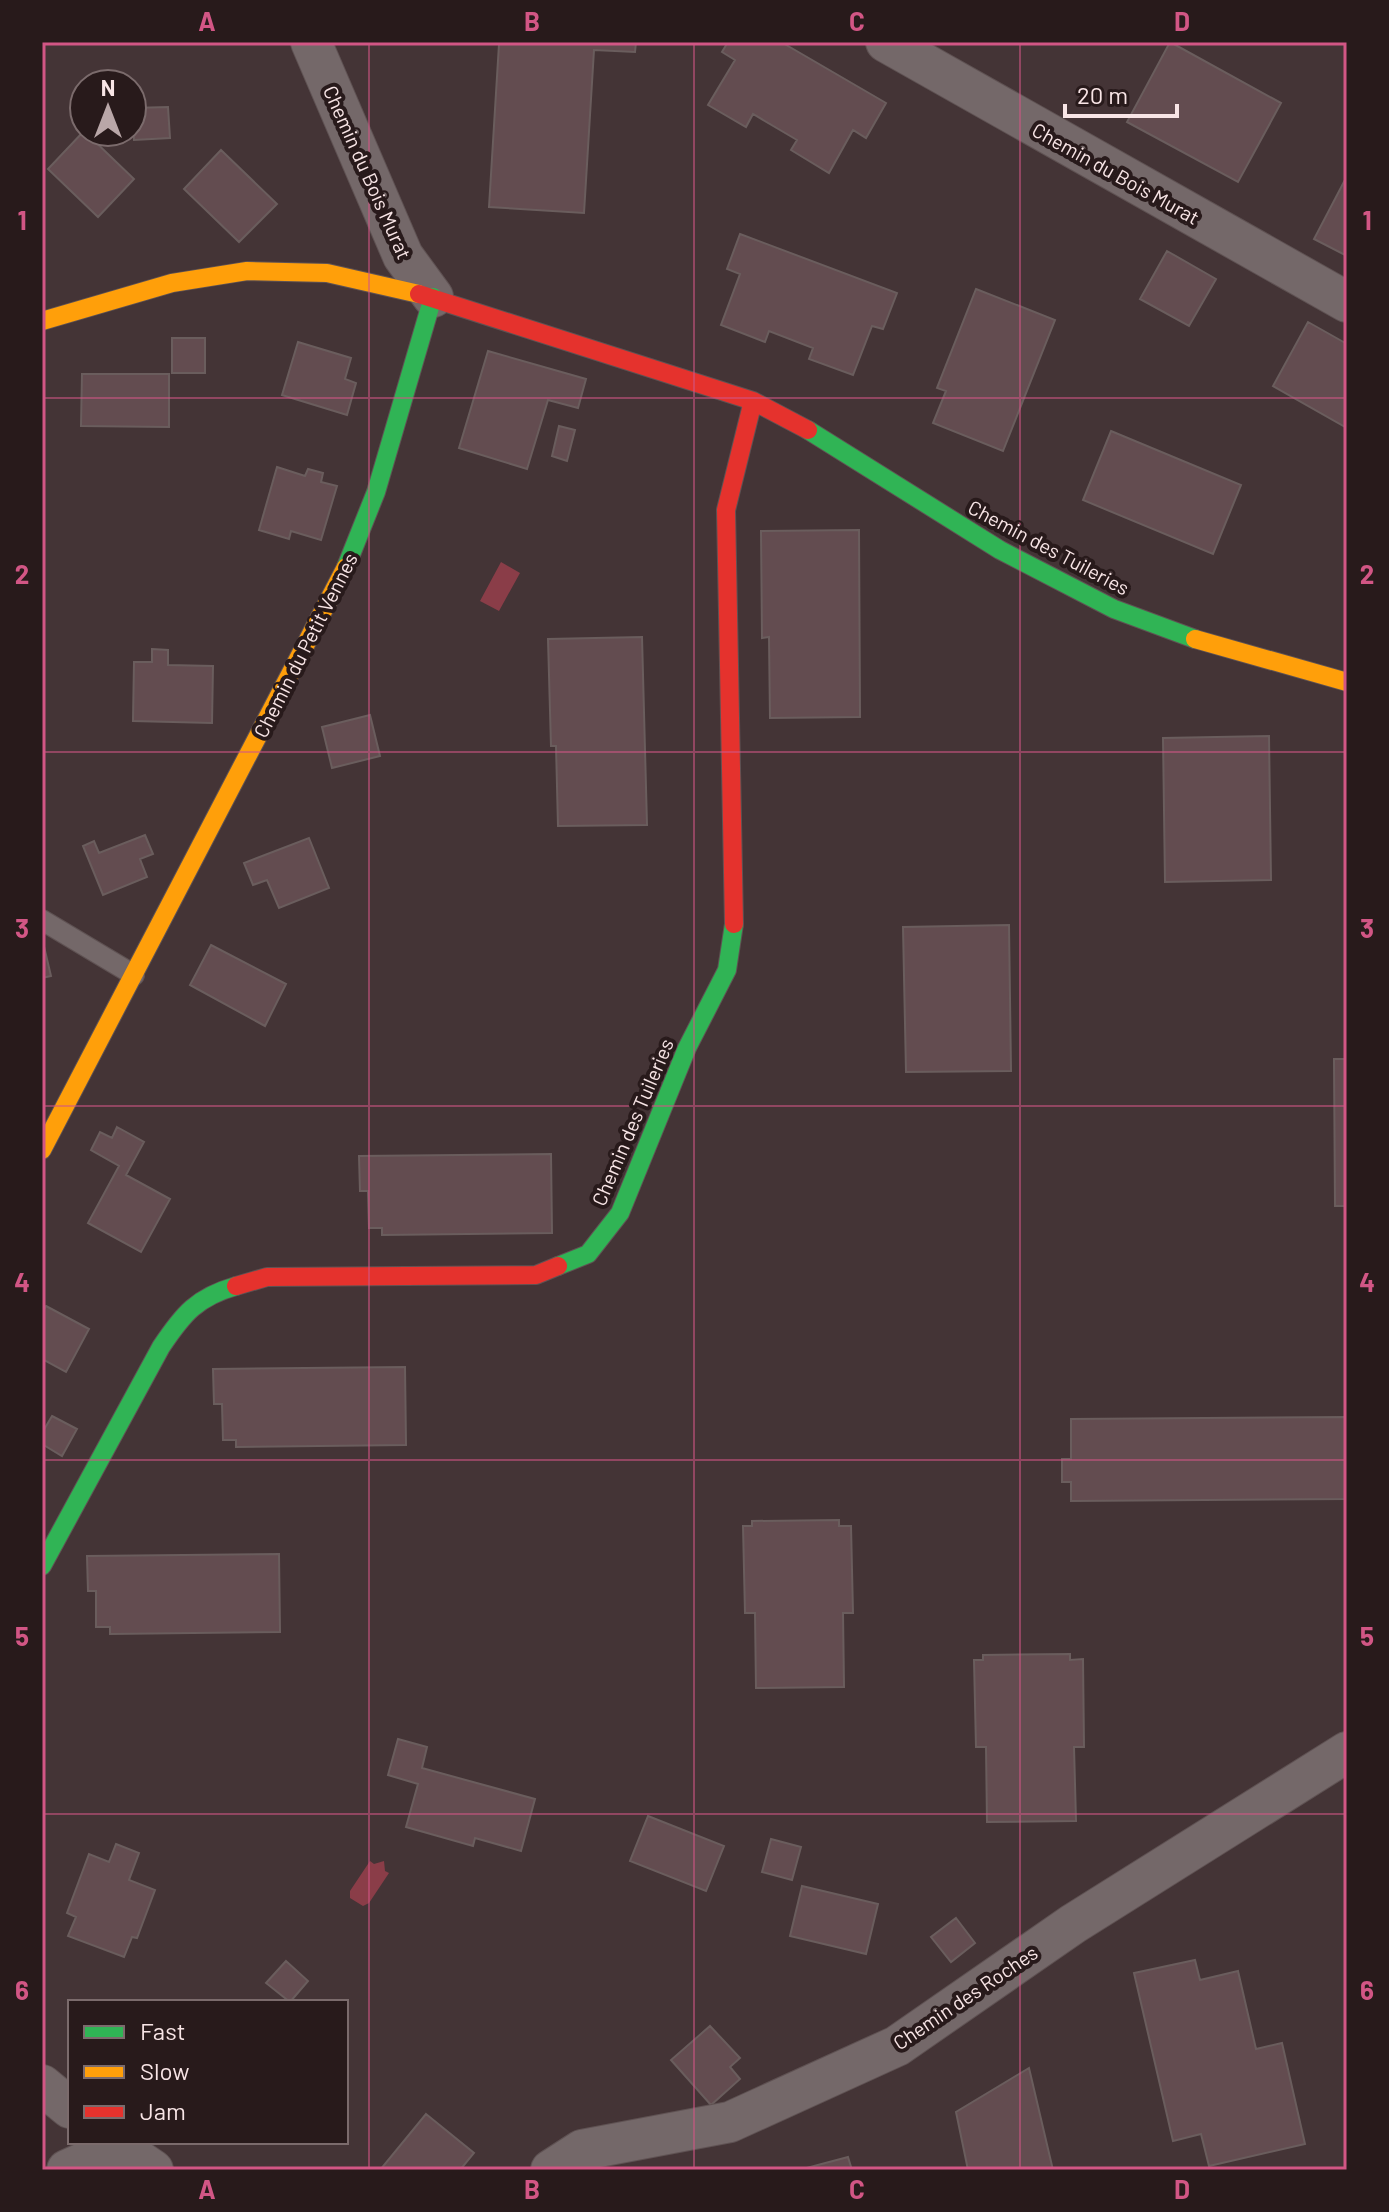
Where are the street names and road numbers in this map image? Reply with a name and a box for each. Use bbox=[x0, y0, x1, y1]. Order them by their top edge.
street label: Chemin du Bois Murat bbox=[319, 82, 417, 262]
street label: Chemin du Bois Murat bbox=[1028, 117, 1204, 229]
street label: Chemin des Tuileries bbox=[964, 494, 1134, 600]
street label: Chemin du Petit Vennes bbox=[248, 549, 362, 741]
street label: Chemin des Tuileries bbox=[586, 1035, 678, 1209]
street label: Chemin des Roches bbox=[888, 1940, 1042, 2054]

